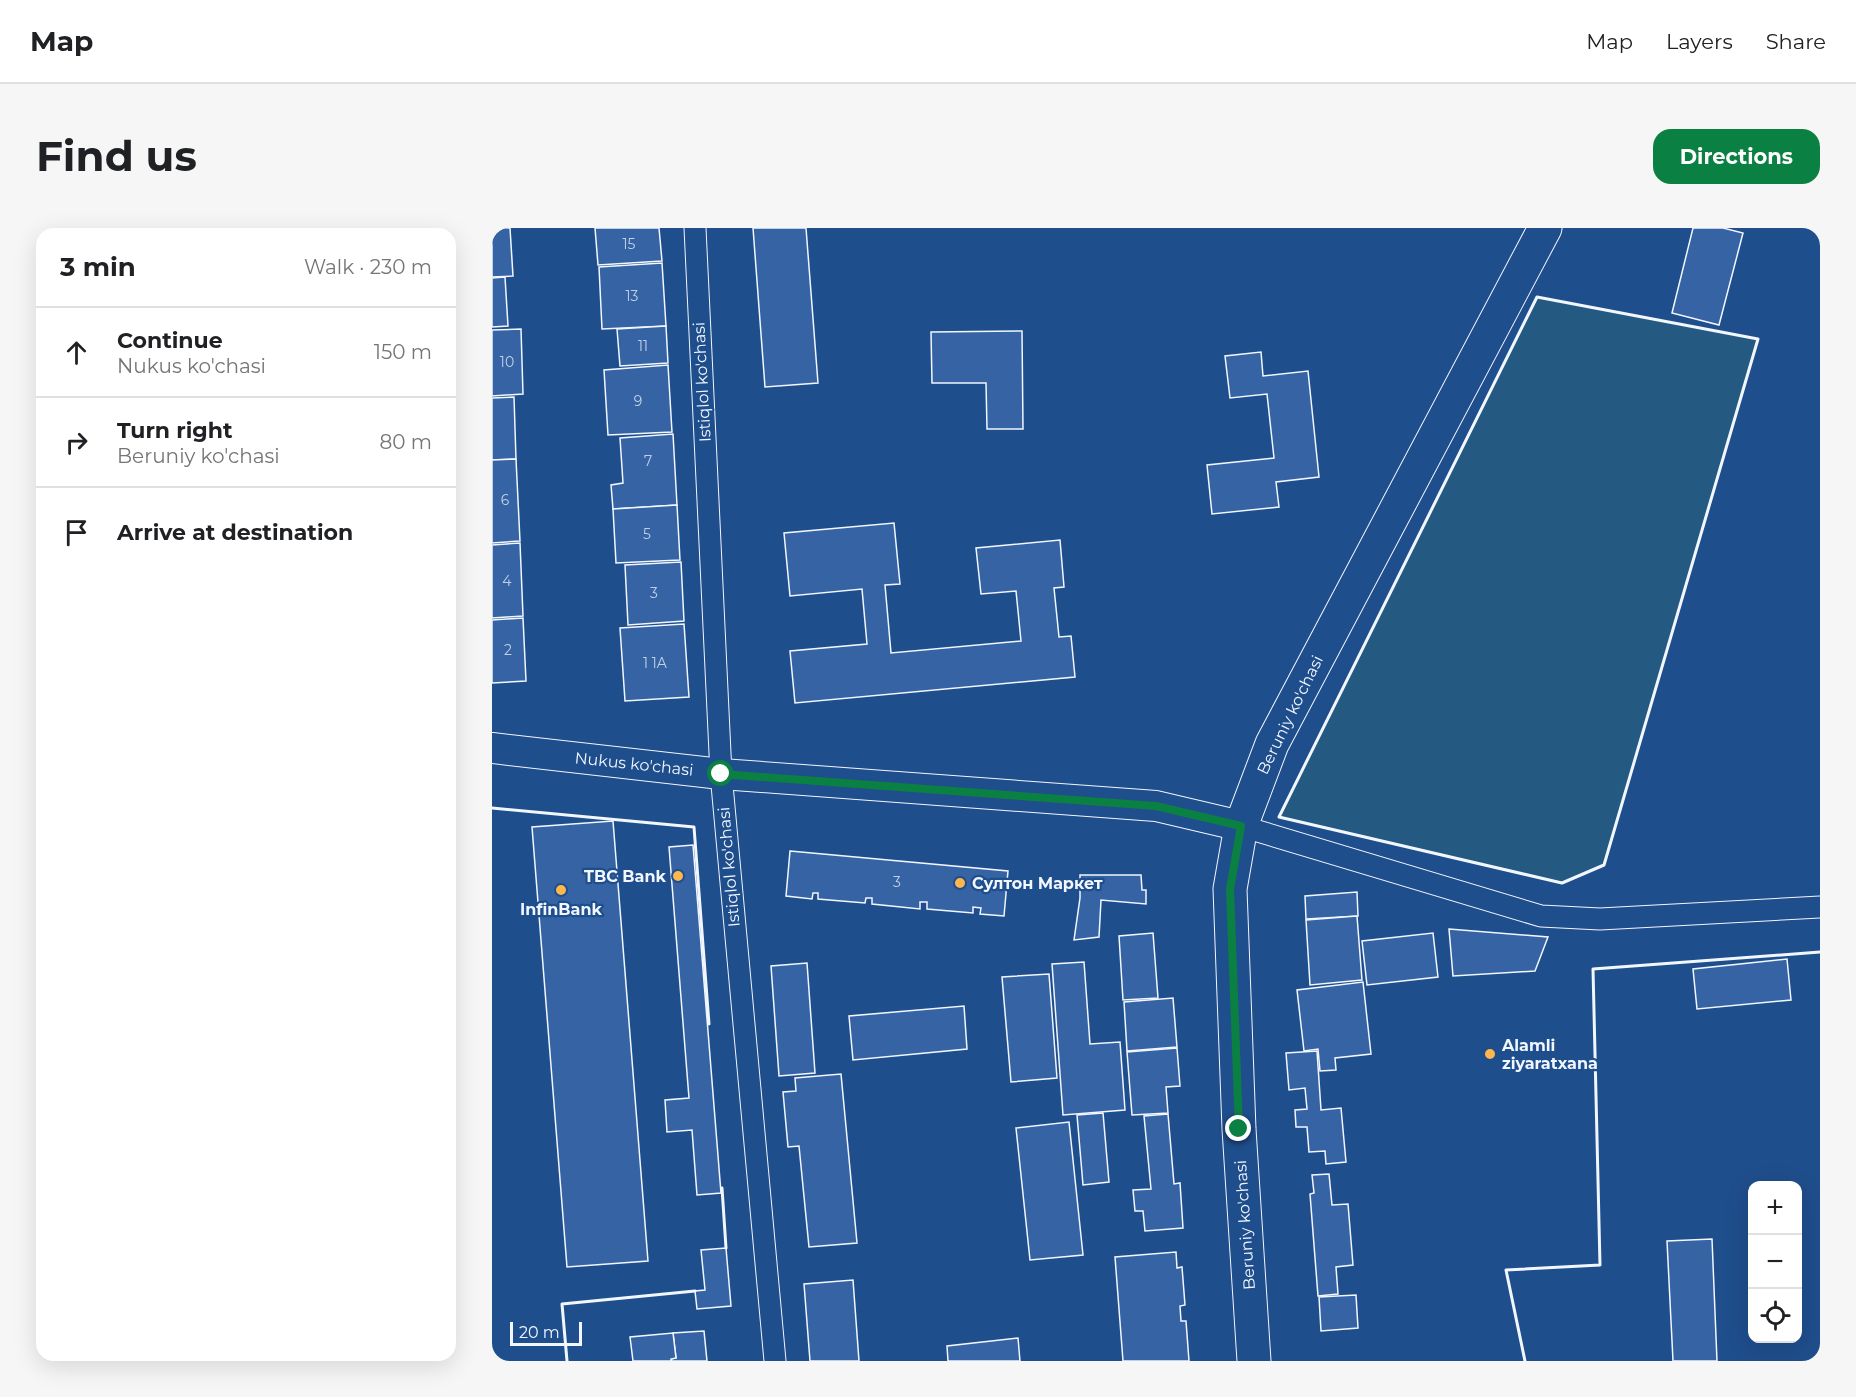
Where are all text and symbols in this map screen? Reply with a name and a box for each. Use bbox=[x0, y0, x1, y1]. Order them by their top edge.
text: Map bbox=[30, 24, 93, 58]
text: Map bbox=[1586, 29, 1633, 54]
text: Layers bbox=[1666, 29, 1733, 54]
text: Share bbox=[1766, 29, 1826, 54]
button: Directions bbox=[1653, 129, 1820, 184]
text: Find us bbox=[36, 130, 197, 182]
house number: 15 bbox=[623, 235, 636, 253]
text: 3 min bbox=[60, 251, 136, 283]
text: Walk · 230 m bbox=[304, 255, 432, 279]
house number: 13 bbox=[626, 287, 639, 305]
street label: Istiqlol ko'chasi bbox=[689, 321, 715, 443]
text: Continue bbox=[117, 327, 223, 354]
icon: ahead bbox=[60, 336, 93, 369]
house number: 11 bbox=[638, 337, 648, 355]
text: 150 m bbox=[374, 340, 432, 364]
house number: 10 bbox=[500, 353, 514, 371]
text: Nukus ko'chasi bbox=[117, 354, 266, 378]
house number: 9 bbox=[634, 392, 642, 410]
text: Turn right bbox=[117, 417, 232, 444]
icon: right bbox=[60, 426, 93, 459]
text: 80 m bbox=[380, 430, 432, 454]
text: Beruniy ko'chasi bbox=[117, 444, 280, 468]
house number: 7 bbox=[644, 452, 652, 470]
house number: 6 bbox=[501, 491, 510, 509]
icon: arrive bbox=[60, 516, 93, 549]
text: Arrive at destination bbox=[117, 519, 353, 546]
house number: 5 bbox=[643, 525, 651, 543]
house number: 4 bbox=[502, 572, 512, 590]
house number: 3 bbox=[650, 584, 658, 602]
house number: 2 bbox=[504, 641, 512, 659]
street label: Beruniy ko'chasi bbox=[1253, 652, 1327, 778]
house number: 1 1A bbox=[643, 654, 668, 672]
street label: Nukus ko'chasi bbox=[574, 748, 694, 780]
route start bbox=[707, 760, 733, 786]
street label: Istiqlol ko'chasi bbox=[714, 806, 744, 928]
place label: TBC Bank bbox=[584, 867, 667, 886]
marker: TBC Bank bbox=[671, 869, 685, 883]
house number: 3 bbox=[893, 873, 901, 891]
place label: Султон Маркет bbox=[972, 874, 1103, 893]
marker: Султон Маркет bbox=[953, 876, 967, 890]
marker: InfinBank bbox=[554, 883, 568, 897]
place label: InfinBank bbox=[520, 900, 603, 919]
place label: Alamli ziyaratxana bbox=[1501, 1036, 1598, 1073]
marker: Alamli ziyaratxana bbox=[1483, 1047, 1497, 1061]
route end bbox=[1225, 1115, 1251, 1141]
street label: Beruniy ko'chasi bbox=[1231, 1159, 1259, 1291]
map controls bbox=[1748, 1181, 1802, 1343]
button: + bbox=[1748, 1181, 1802, 1235]
button: − bbox=[1748, 1235, 1802, 1289]
button: locate bbox=[1748, 1289, 1802, 1343]
scale bar bbox=[510, 1319, 582, 1346]
text: 20 m bbox=[519, 1323, 560, 1342]

